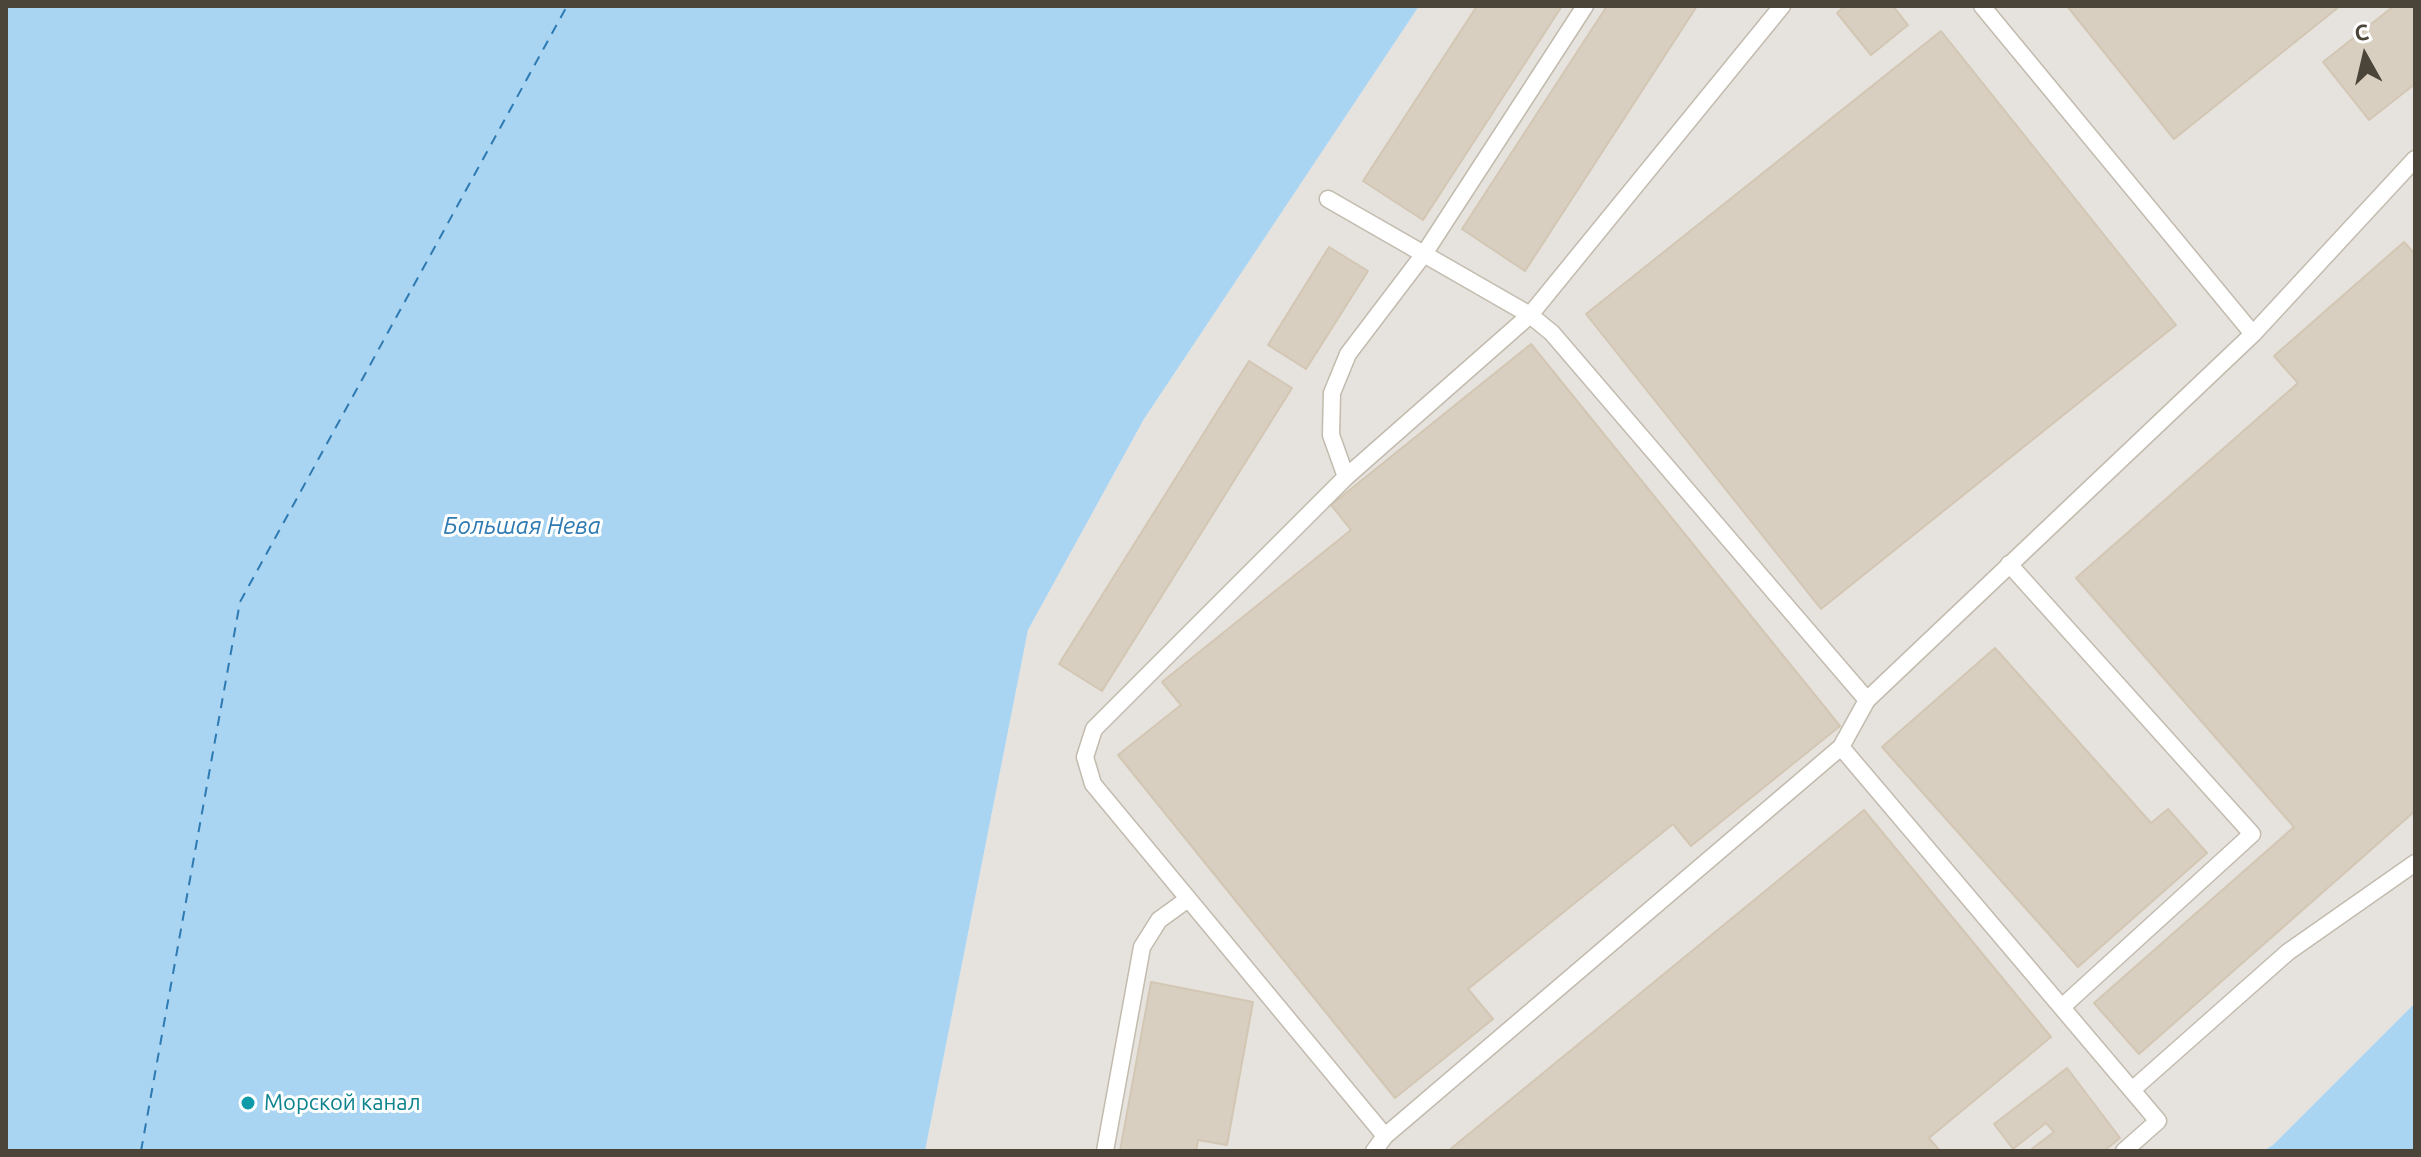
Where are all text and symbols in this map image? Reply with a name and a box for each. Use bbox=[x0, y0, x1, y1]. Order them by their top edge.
north arrow bbox=[2325, 16, 2405, 96]
text: С bbox=[2353, 18, 2370, 45]
water label: Большая Нева bbox=[443, 512, 601, 540]
place label: Морской канал bbox=[264, 1090, 421, 1116]
marker: Морской канал bbox=[239, 1094, 257, 1112]

